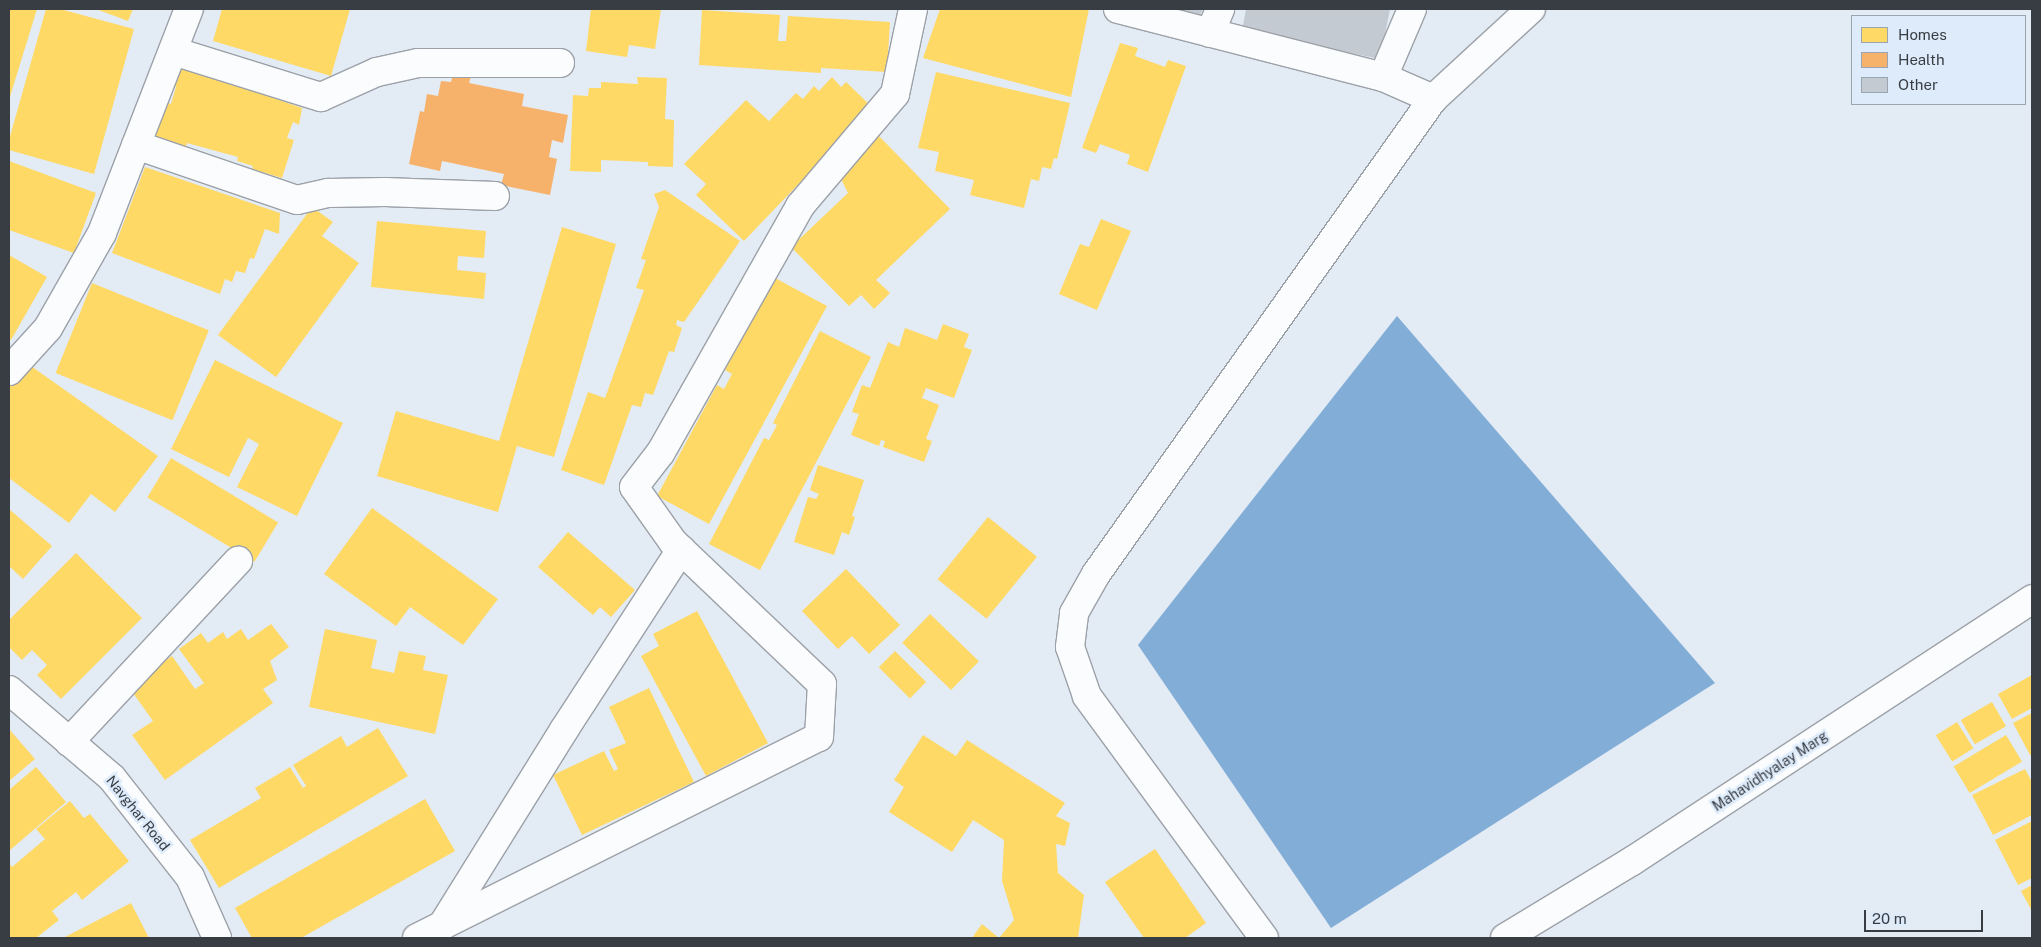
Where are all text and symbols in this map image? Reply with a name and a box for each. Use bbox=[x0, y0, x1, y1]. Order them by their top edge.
legend bbox=[1851, 15, 2026, 105]
text: Homes bbox=[1898, 26, 1947, 43]
text: Health bbox=[1898, 51, 1945, 68]
text: Other bbox=[1898, 76, 1938, 93]
street label: Mahavidhyalay Marg bbox=[1709, 727, 1831, 815]
street label: Navghar Road bbox=[103, 772, 173, 854]
scale bar bbox=[1866, 900, 1985, 932]
text: 20 m bbox=[1872, 910, 1907, 927]

